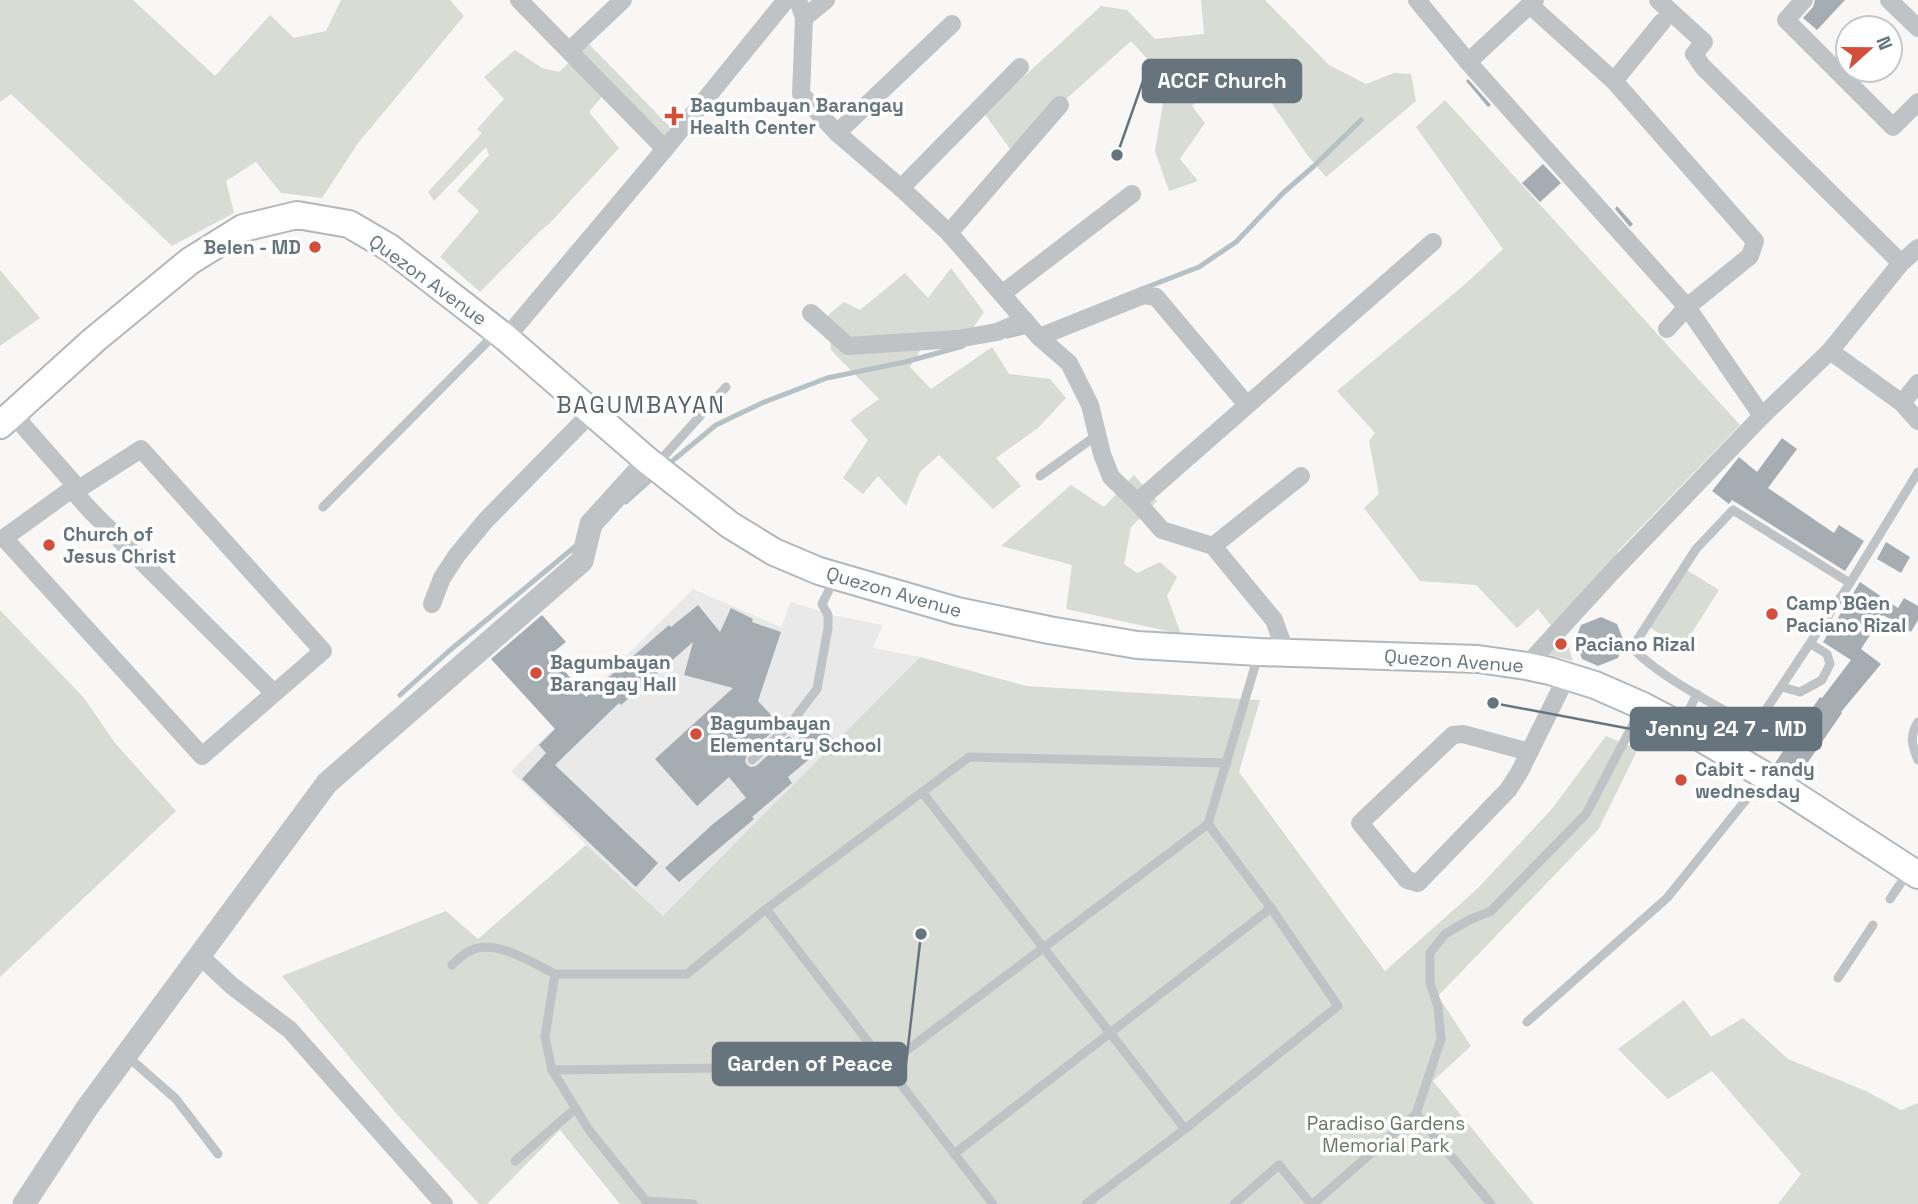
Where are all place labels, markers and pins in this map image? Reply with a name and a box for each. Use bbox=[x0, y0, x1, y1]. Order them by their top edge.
callout: ACCF Church bbox=[1143, 60, 1301, 102]
place label: Bagumbayan Barangay Health Center bbox=[690, 93, 904, 140]
marker: Bagumbayan Barangay Health Center bbox=[664, 106, 684, 126]
place label: Belen - MD bbox=[203, 235, 301, 260]
marker: Belen - MD bbox=[307, 239, 323, 255]
place label: Church of Jesus Christ bbox=[63, 522, 176, 569]
marker: Church of Jesus Christ bbox=[41, 537, 57, 553]
place label: Camp BGen Paciano Rizal bbox=[1786, 591, 1906, 638]
marker: Camp BGen Paciano Rizal bbox=[1764, 606, 1780, 622]
place label: Paciano Rizal bbox=[1575, 632, 1695, 657]
marker: Paciano Rizal bbox=[1553, 636, 1569, 652]
place label: Bagumbayan Barangay Hall bbox=[550, 650, 677, 697]
marker: Bagumbayan Barangay Hall bbox=[528, 665, 544, 681]
callout: Jenny 24 7 - MD bbox=[1631, 708, 1821, 750]
place label: Bagumbayan Elementary School bbox=[710, 711, 882, 758]
marker: Bagumbayan Elementary School bbox=[688, 726, 704, 742]
place label: Cabit - randy wednesday bbox=[1695, 757, 1815, 804]
marker: Cabit - randy wednesday bbox=[1673, 772, 1689, 788]
callout: Garden of Peace bbox=[713, 1043, 906, 1085]

